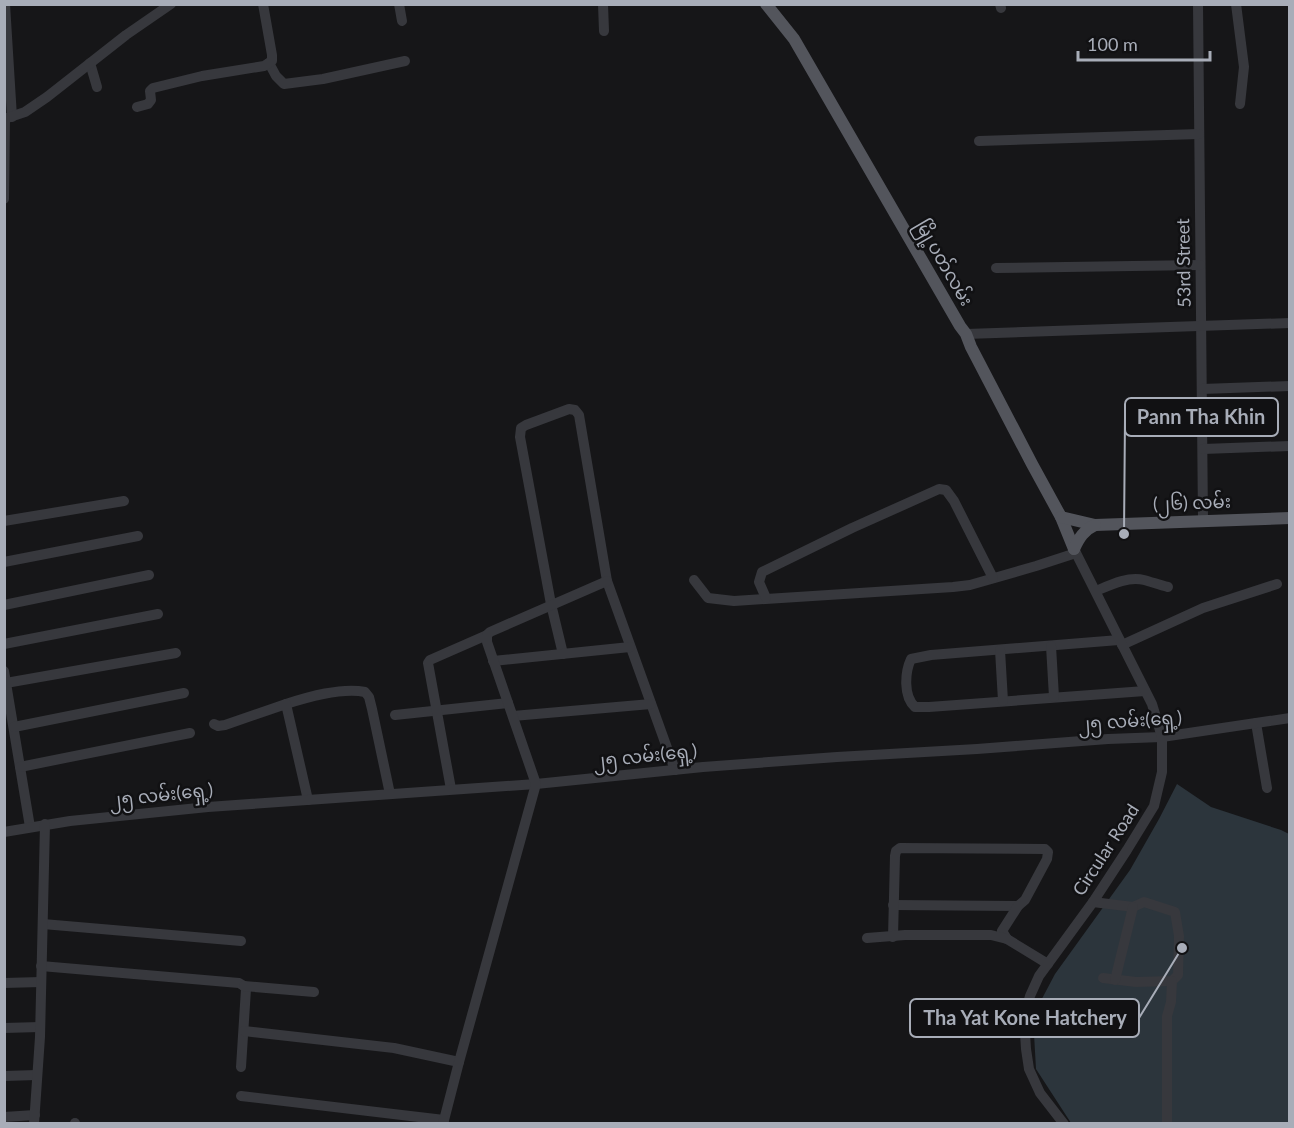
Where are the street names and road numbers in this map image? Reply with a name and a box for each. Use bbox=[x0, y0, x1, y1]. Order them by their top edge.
street label: မြို့ပတ်လမ်း bbox=[907, 215, 980, 312]
street label: 53rd Street bbox=[1171, 218, 1195, 308]
street label: (၂၆) လမ်း bbox=[1153, 489, 1231, 519]
street label: ၂၅ လမ်း(ရှေ့) bbox=[1077, 704, 1183, 740]
street label: ၂၅ လမ်း(ရှေ့) bbox=[592, 738, 698, 776]
street label: ၂၅ လမ်း(ရှေ့) bbox=[108, 777, 214, 815]
street label: Circular Road bbox=[1067, 799, 1143, 900]

